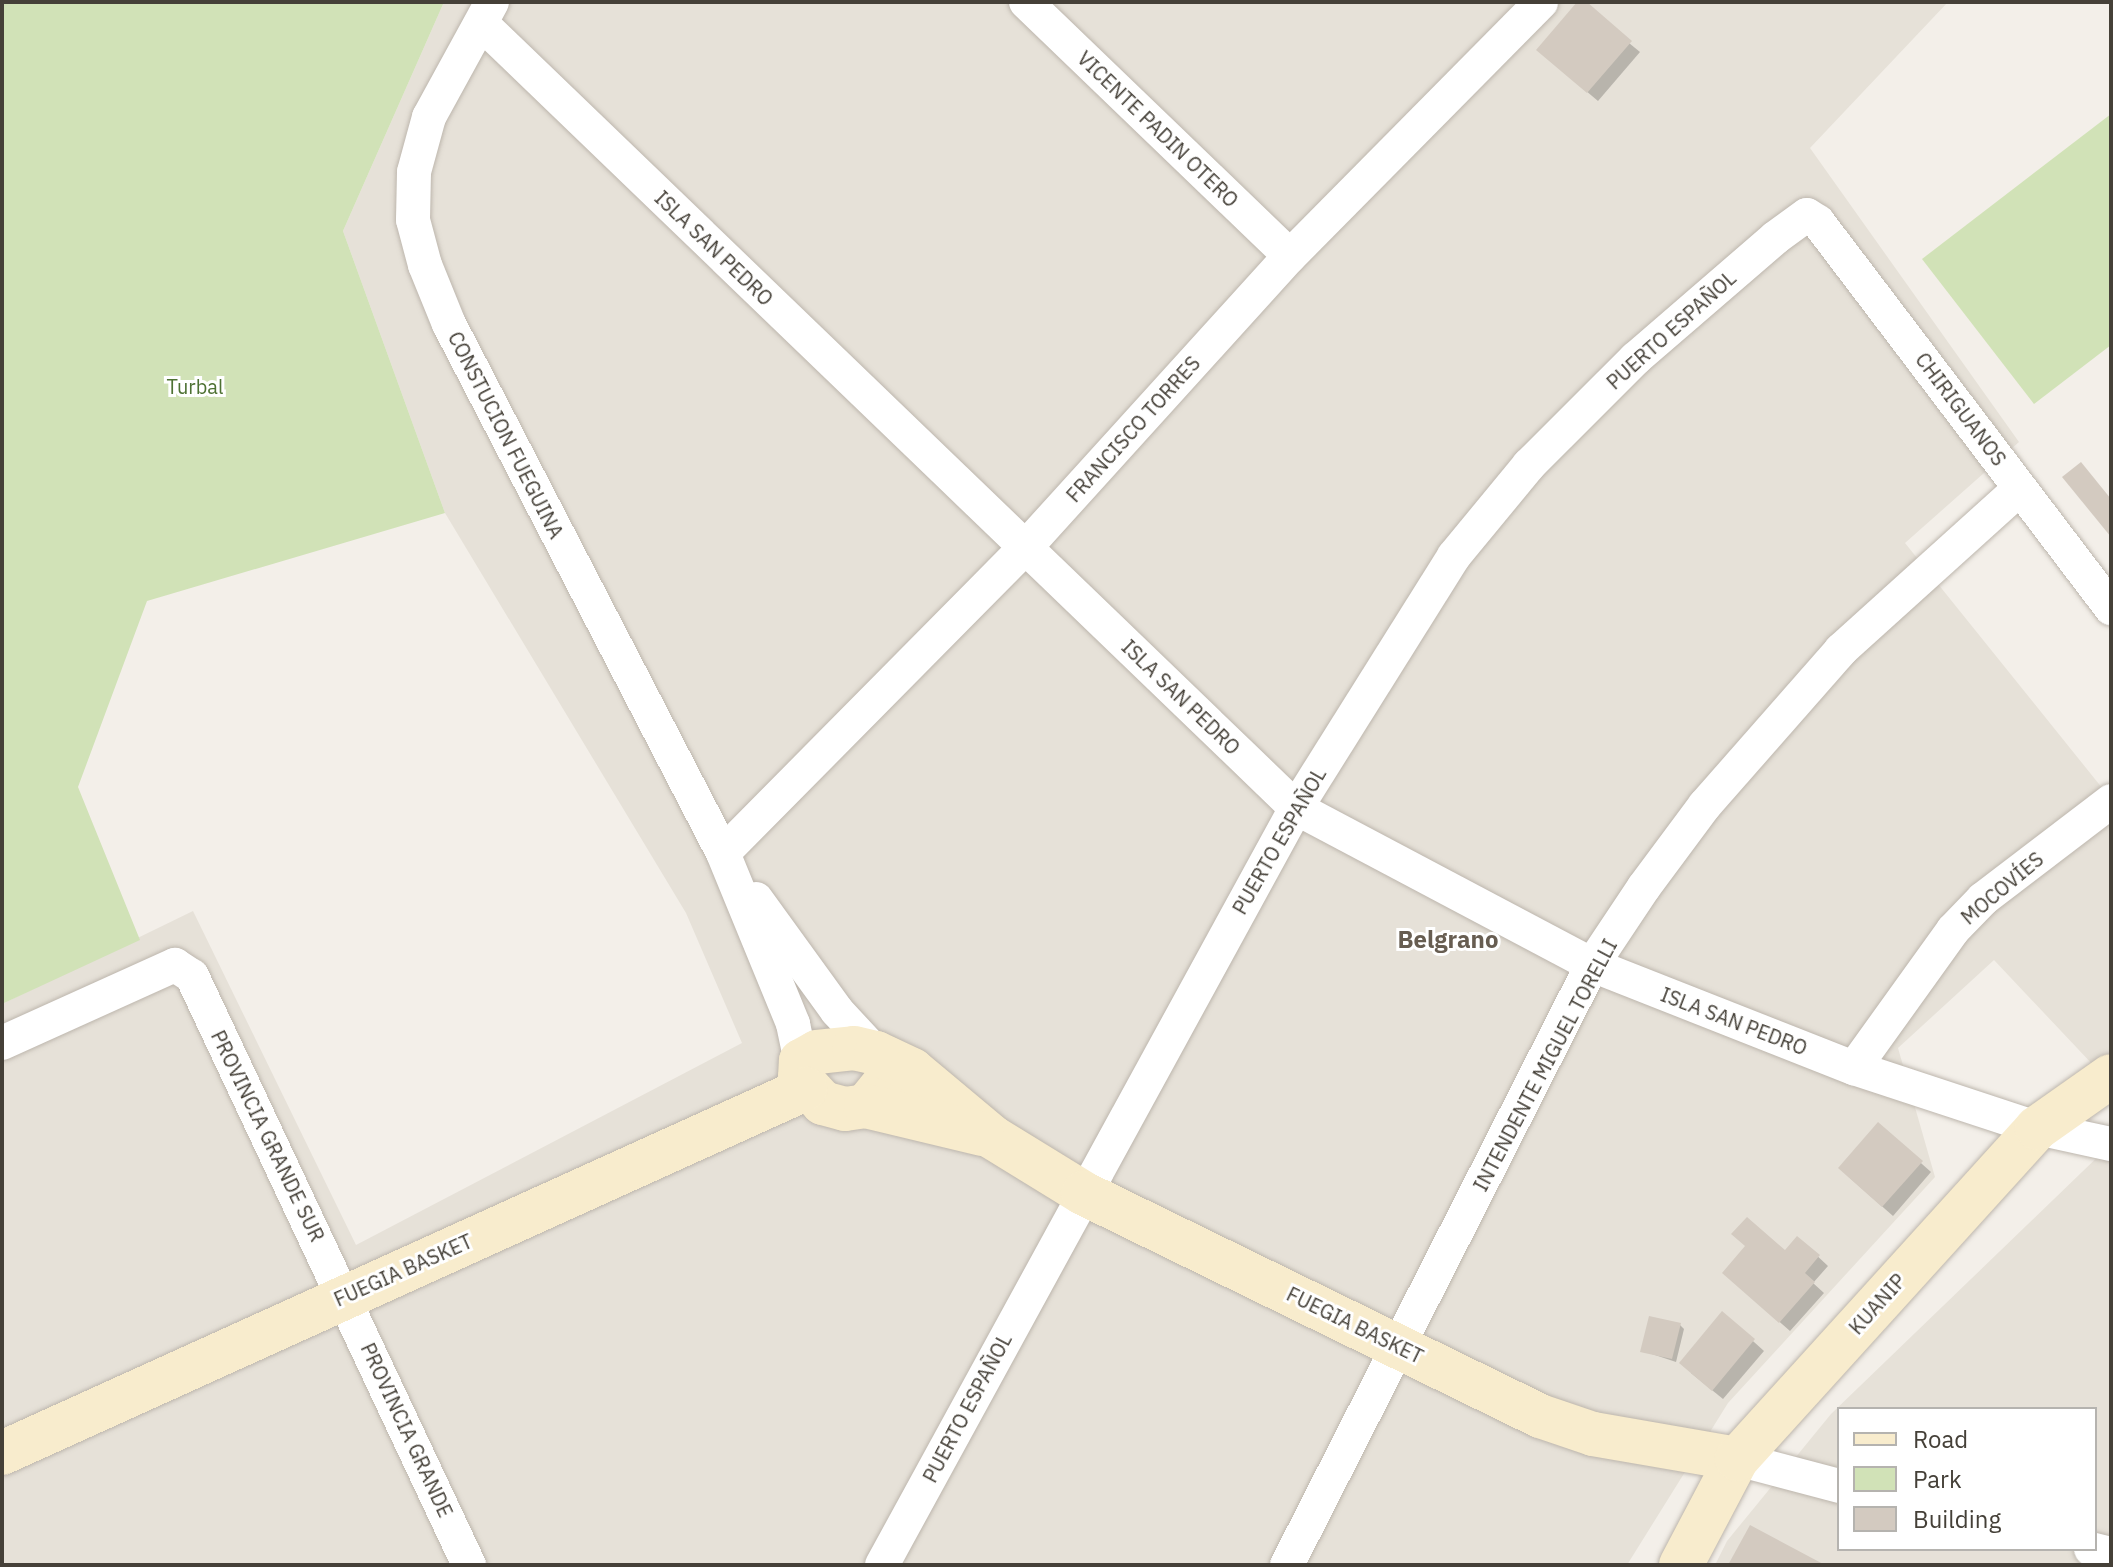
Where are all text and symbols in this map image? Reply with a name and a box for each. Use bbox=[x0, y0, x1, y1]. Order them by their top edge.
street label: VICENTE PADIN OTERO bbox=[1073, 46, 1243, 212]
street label: ISLA SAN PEDRO bbox=[650, 186, 778, 310]
street label: PUERTO ESPAÑOL bbox=[1602, 266, 1740, 394]
street label: CONSTUCION FUEGUINA bbox=[443, 327, 569, 543]
street label: CHIRIGUANOS bbox=[1911, 348, 2011, 470]
street label: FRANCISCO TORRES bbox=[1061, 351, 1205, 507]
park label: Turbal bbox=[167, 374, 223, 398]
street label: ISLA SAN PEDRO bbox=[1117, 635, 1245, 759]
street label: PUERTO ESPAÑOL bbox=[1227, 763, 1331, 919]
street label: MOCOVÍES bbox=[1956, 847, 2048, 929]
district label: Belgrano bbox=[1398, 926, 1498, 954]
street label: INTENDENTE MIGUEL TORELLI bbox=[1468, 935, 1622, 1195]
street label: ISLA SAN PEDRO bbox=[1657, 982, 1811, 1060]
street label: PROVINCIA GRANDE SUR bbox=[206, 1026, 330, 1246]
street label: FUEGIA BASKET bbox=[330, 1229, 476, 1311]
street label: KUANIP bbox=[1844, 1269, 1910, 1339]
street label: FUEGIA BASKET bbox=[1283, 1282, 1427, 1368]
street label: PUERTO ESPAÑOL bbox=[918, 1329, 1016, 1487]
street label: PROVINCIA GRANDE bbox=[356, 1339, 458, 1521]
legend bbox=[1837, 1407, 2097, 1551]
text: Road bbox=[1913, 1423, 1968, 1455]
text: Park bbox=[1913, 1463, 1962, 1495]
text: Building bbox=[1913, 1503, 2001, 1535]

